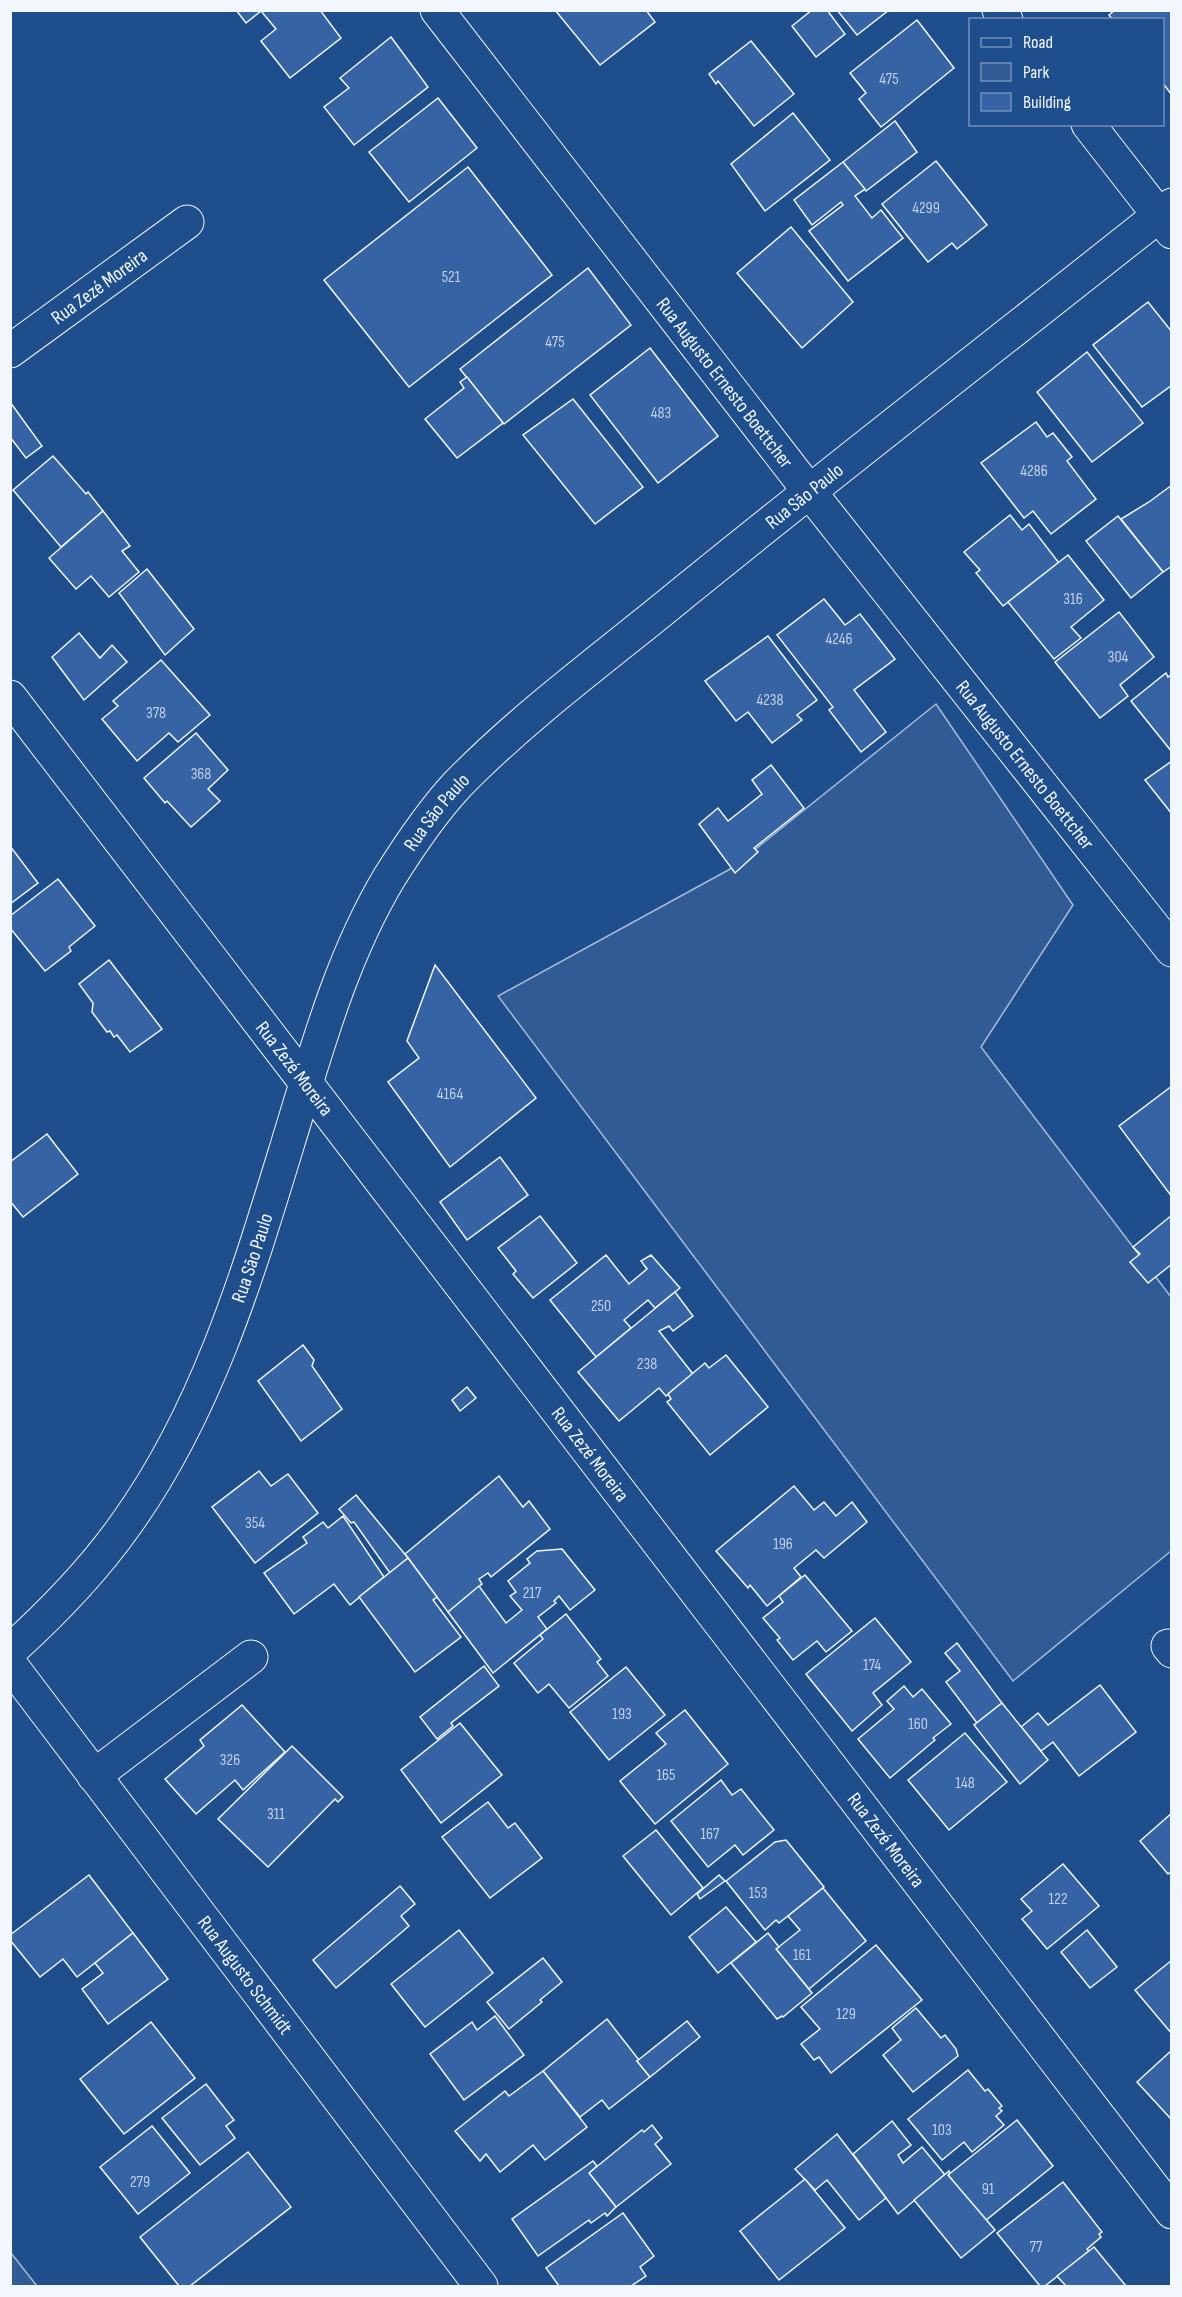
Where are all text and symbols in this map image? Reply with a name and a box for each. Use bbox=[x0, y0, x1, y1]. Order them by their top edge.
legend bbox=[969, 18, 1164, 126]
text: Road bbox=[1023, 32, 1053, 53]
text: Park bbox=[1023, 62, 1049, 83]
house number: 475 bbox=[879, 70, 899, 89]
text: Building bbox=[1023, 92, 1071, 113]
house number: 4299 bbox=[912, 199, 940, 218]
street label: Rua Zezé Moreira bbox=[47, 244, 152, 330]
house number: 521 bbox=[442, 268, 461, 287]
street label: Rua Augusto Ernesto Boettcher bbox=[651, 293, 798, 474]
house number: 475 bbox=[545, 333, 565, 352]
house number: 483 bbox=[651, 404, 671, 423]
street label: Rua São Paulo bbox=[761, 458, 848, 535]
house number: 4286 bbox=[1020, 462, 1048, 481]
house number: 316 bbox=[1063, 590, 1083, 609]
house number: 4246 bbox=[826, 630, 852, 649]
house number: 304 bbox=[1108, 648, 1129, 667]
street label: Rua Augusto Ernesto Boettcher bbox=[950, 676, 1099, 855]
house number: 4238 bbox=[756, 691, 784, 710]
house number: 378 bbox=[146, 704, 166, 723]
house number: 368 bbox=[191, 765, 211, 784]
street label: Rua São Paulo bbox=[399, 769, 475, 856]
street label: Rua Zezé Moreira bbox=[250, 1017, 338, 1121]
house number: 4164 bbox=[437, 1085, 463, 1104]
street label: Rua São Paulo bbox=[227, 1210, 279, 1306]
house number: 250 bbox=[591, 1297, 611, 1316]
house number: 238 bbox=[637, 1355, 657, 1374]
street label: Rua Zezé Moreira bbox=[546, 1402, 634, 1507]
house number: 354 bbox=[245, 1514, 265, 1533]
house number: 196 bbox=[773, 1535, 793, 1554]
house number: 217 bbox=[523, 1584, 542, 1603]
house number: 174 bbox=[863, 1656, 881, 1675]
house number: 193 bbox=[612, 1705, 632, 1724]
house number: 160 bbox=[908, 1715, 928, 1734]
house number: 326 bbox=[220, 1751, 240, 1770]
house number: 165 bbox=[656, 1766, 676, 1785]
house number: 148 bbox=[955, 1774, 975, 1793]
street label: Rua Zezé Moreira bbox=[842, 1788, 930, 1892]
house number: 311 bbox=[267, 1805, 285, 1824]
house number: 167 bbox=[700, 1825, 720, 1844]
house number: 153 bbox=[749, 1884, 767, 1903]
house number: 122 bbox=[1049, 1890, 1067, 1909]
street label: Rua Augusto Schmidt bbox=[192, 1911, 297, 2040]
house number: 161 bbox=[793, 1946, 811, 1965]
house number: 129 bbox=[836, 2005, 856, 2024]
house number: 103 bbox=[932, 2121, 952, 2140]
house number: 279 bbox=[130, 2173, 150, 2192]
house number: 91 bbox=[982, 2180, 995, 2199]
house number: 77 bbox=[1030, 2238, 1043, 2257]

